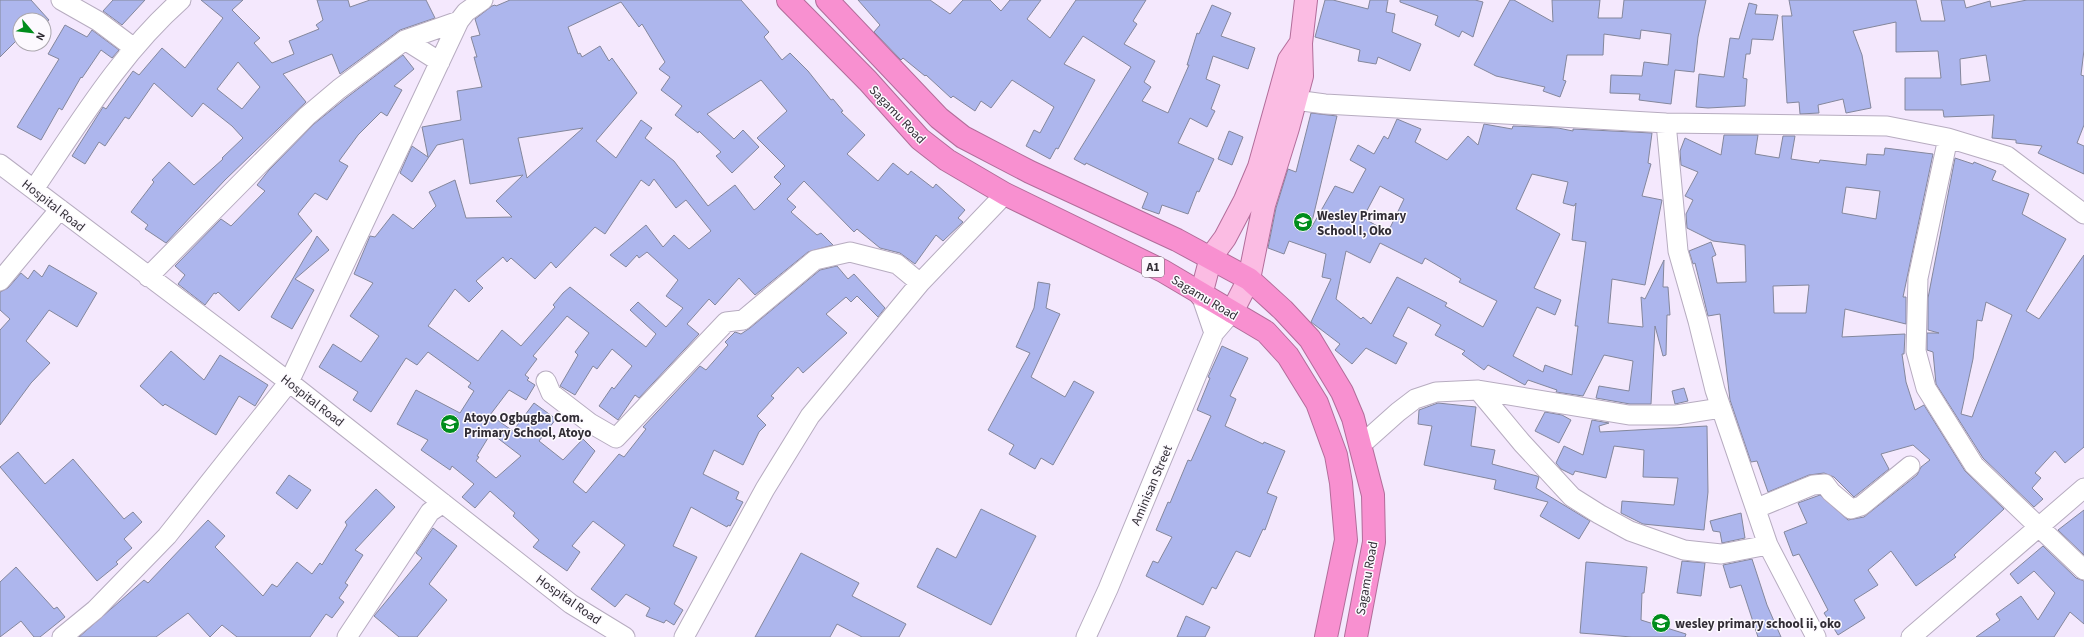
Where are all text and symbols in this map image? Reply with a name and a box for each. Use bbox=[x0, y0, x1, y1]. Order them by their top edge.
north arrow bbox=[12, 12, 52, 52]
text: N bbox=[32, 30, 49, 43]
street label: Sagamu Road bbox=[865, 82, 930, 148]
street label: Hospital Road bbox=[18, 175, 89, 236]
place label: Wesley Primary School I, Oko bbox=[1317, 207, 1407, 240]
school or university icon: Wesley Primary School I, Oko bbox=[1292, 211, 1314, 233]
road number: A1 bbox=[1142, 257, 1164, 277]
street label: Sagamu Road bbox=[1168, 271, 1241, 325]
street label: Hospital Road bbox=[277, 370, 348, 431]
place label: Atoyo Ogbugba Com. Primary School, Atoyo bbox=[463, 409, 591, 442]
school or university icon: Atoyo Ogbugba Com. Primary School, Atoyo bbox=[439, 413, 461, 435]
street label: Aminisan Street bbox=[1127, 442, 1177, 528]
street label: Sagamu Road bbox=[1352, 540, 1382, 617]
street label: Hospital Road bbox=[532, 571, 605, 629]
school or university icon: wesley primary school ii, oko bbox=[1650, 612, 1672, 634]
place label: wesley primary school ii, oko bbox=[1675, 615, 1841, 633]

